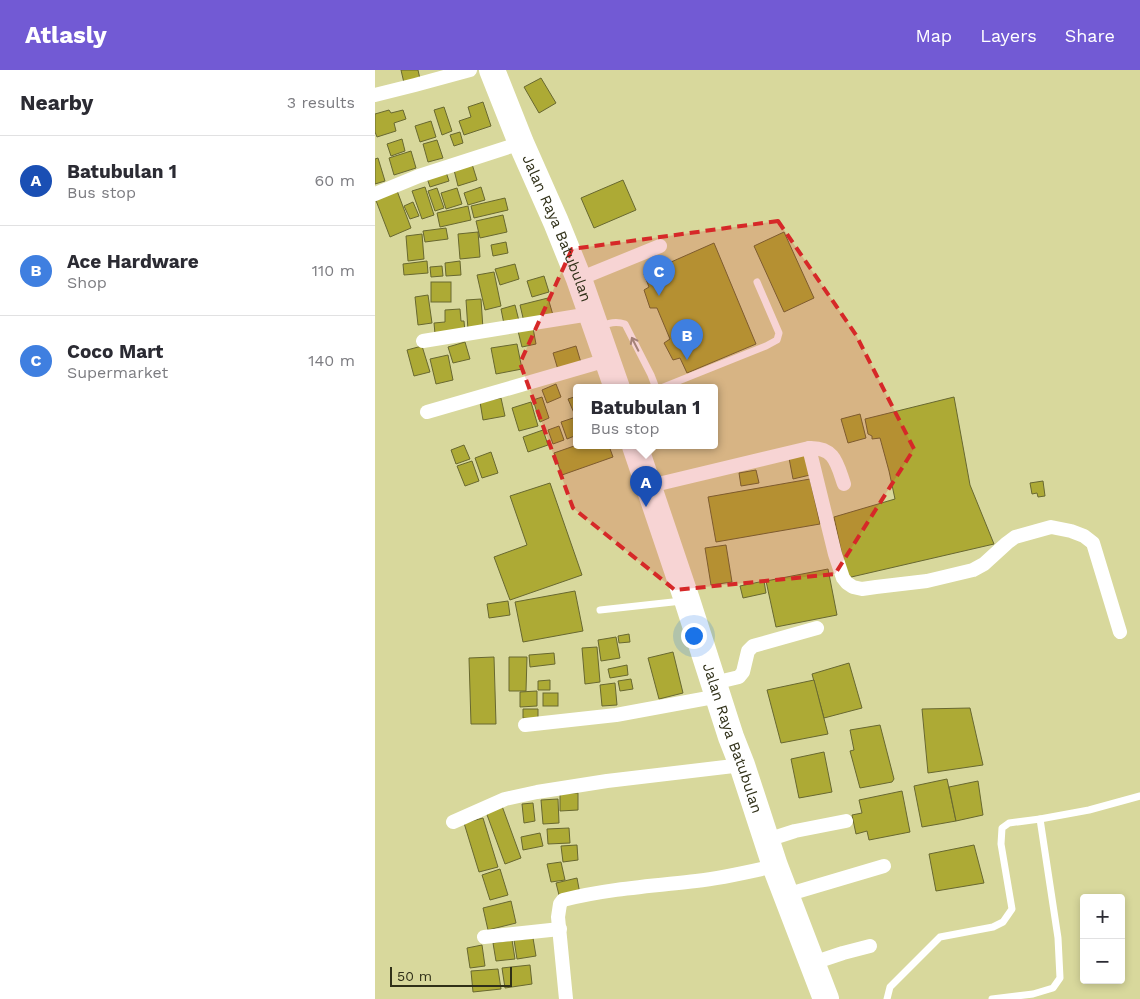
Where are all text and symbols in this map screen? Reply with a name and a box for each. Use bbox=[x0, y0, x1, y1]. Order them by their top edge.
text: Atlasly bbox=[25, 21, 107, 49]
text: Map bbox=[915, 25, 952, 46]
text: Layers bbox=[980, 25, 1037, 46]
text: Share bbox=[1065, 25, 1115, 46]
text: Nearby bbox=[20, 90, 93, 115]
text: 3 results bbox=[287, 93, 355, 112]
street label: Jalan Raya Batubulan bbox=[518, 152, 595, 304]
text: Batubulan 1 bbox=[67, 160, 177, 183]
text: A bbox=[31, 171, 41, 190]
text: 60 m bbox=[315, 171, 355, 190]
text: Bus stop bbox=[67, 183, 136, 202]
text: Ace Hardware bbox=[67, 250, 199, 273]
pin: C bbox=[643, 255, 675, 296]
text: B bbox=[31, 261, 41, 280]
text: 110 m bbox=[312, 261, 355, 280]
text: Shop bbox=[67, 273, 107, 292]
pin: B bbox=[671, 319, 703, 360]
one-way arrow bbox=[630, 337, 639, 352]
text: Coco Mart bbox=[67, 340, 163, 363]
text: C bbox=[31, 351, 41, 370]
text: 140 m bbox=[308, 351, 355, 370]
text: Supermarket bbox=[67, 363, 168, 382]
popup bbox=[573, 384, 718, 449]
text: Batubulan 1 bbox=[591, 396, 700, 419]
text: Bus stop bbox=[591, 419, 660, 438]
pin: A bbox=[630, 466, 662, 507]
your location bbox=[681, 623, 707, 649]
street label: Jalan Raya Batubulan bbox=[699, 661, 766, 816]
map controls bbox=[1080, 894, 1125, 984]
button: + bbox=[1080, 894, 1125, 939]
button: − bbox=[1080, 939, 1125, 984]
scale bar bbox=[390, 964, 513, 987]
text: 50 m bbox=[397, 968, 432, 984]

